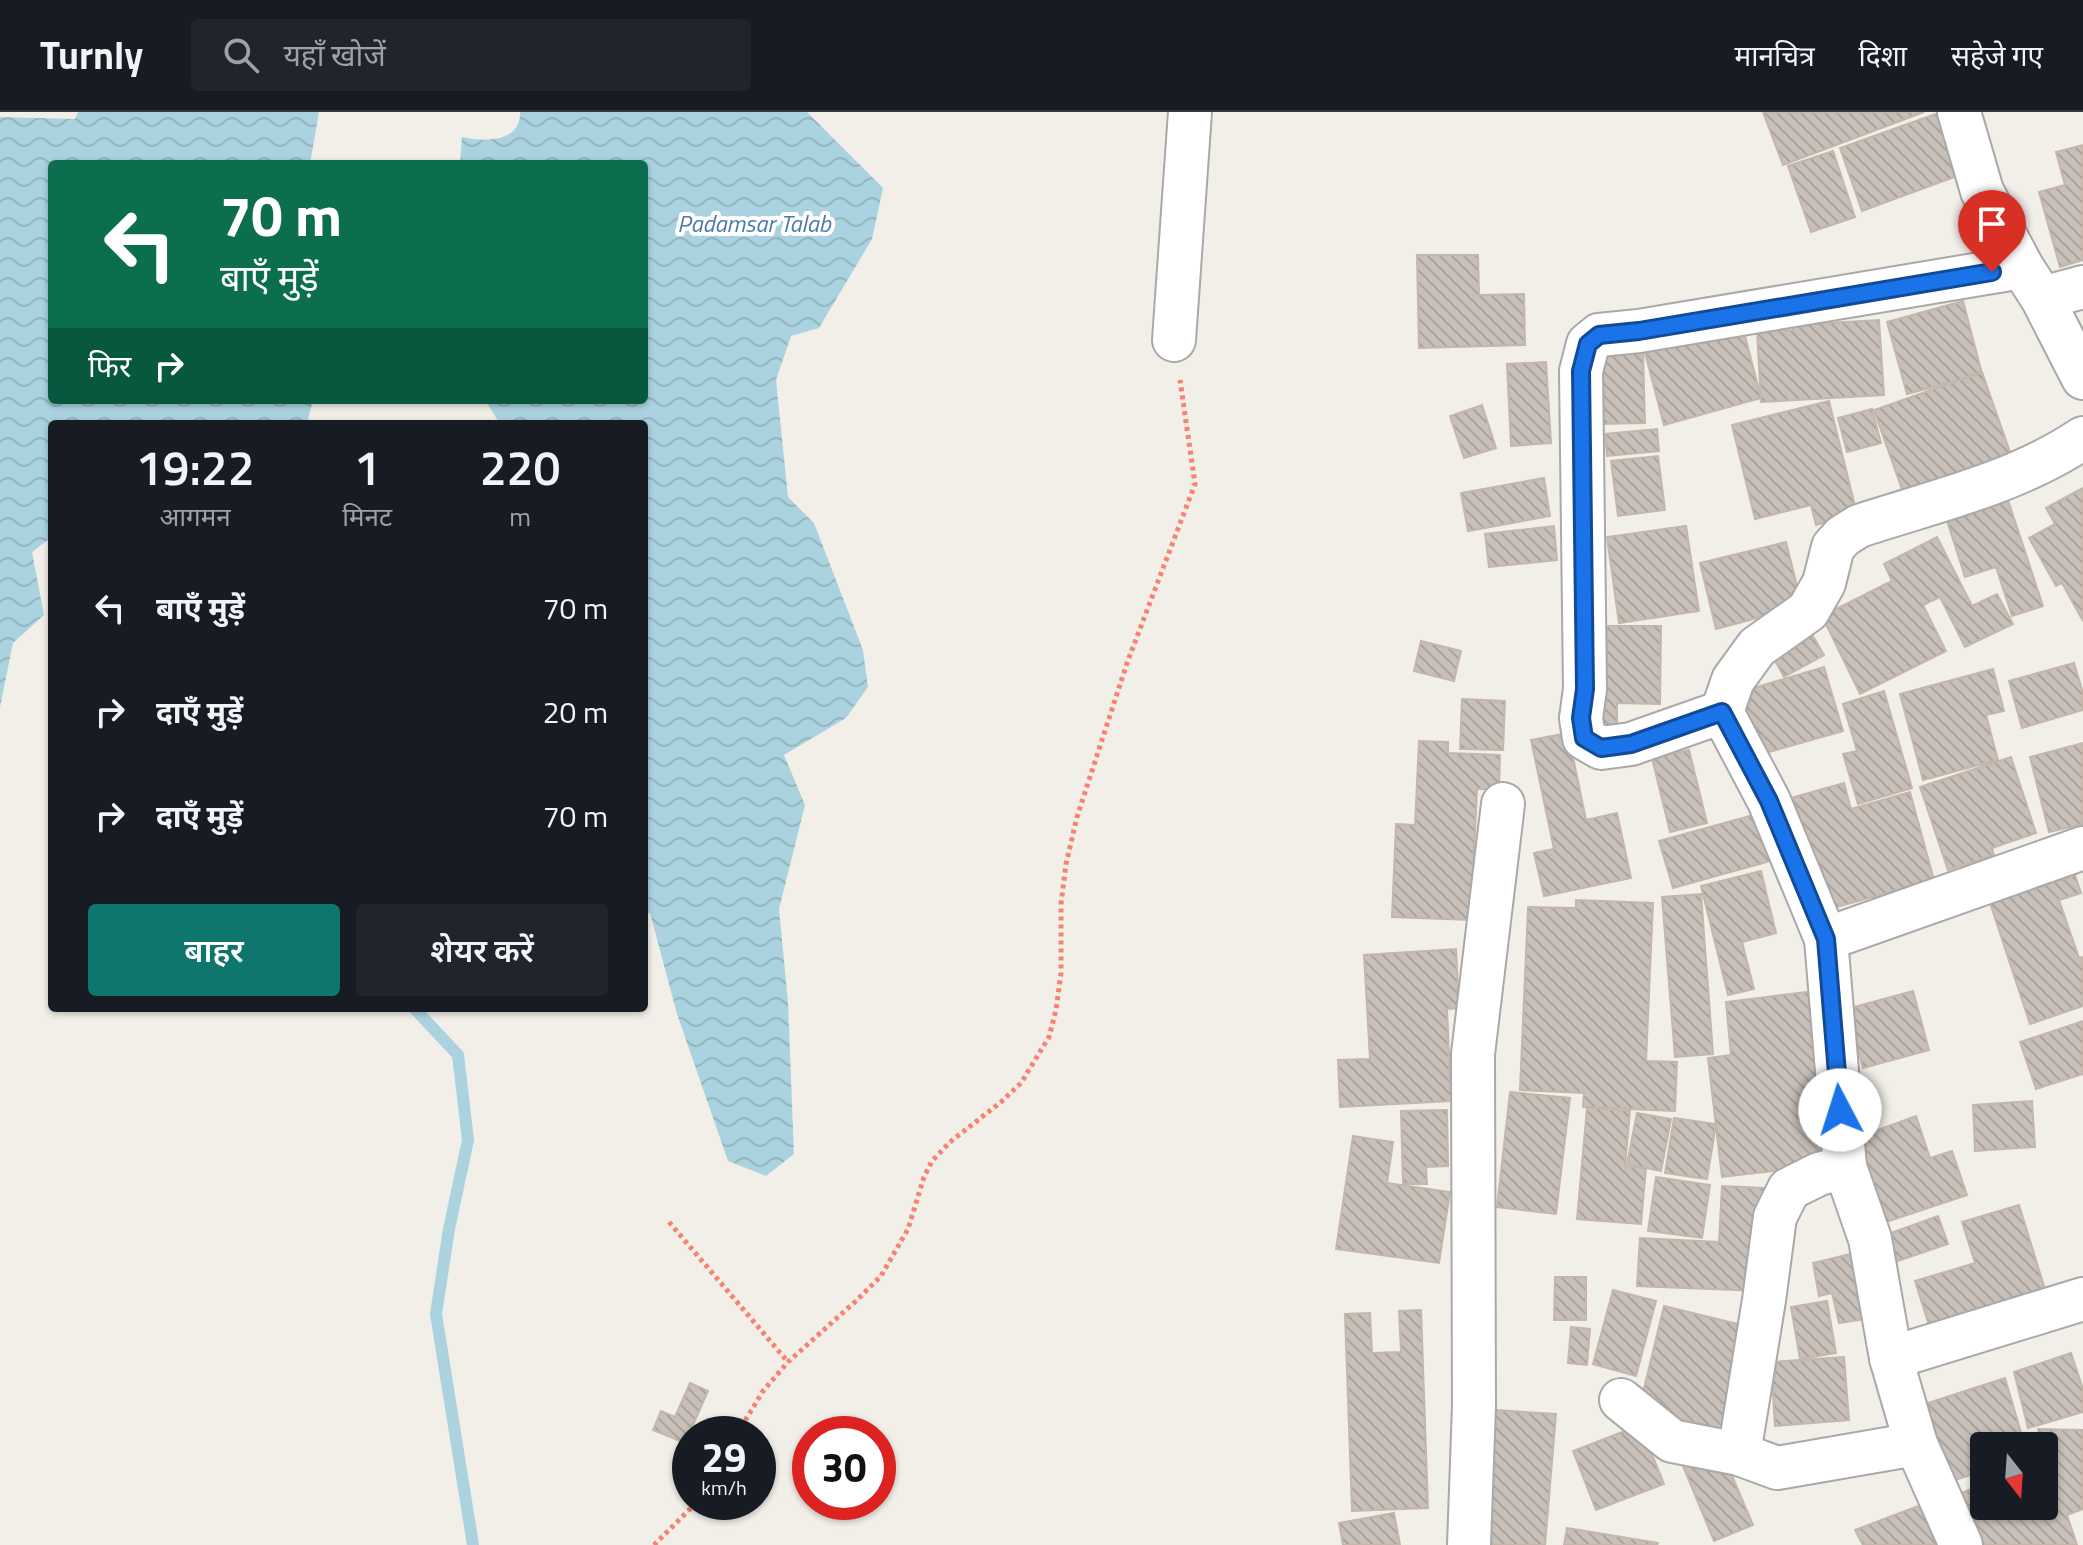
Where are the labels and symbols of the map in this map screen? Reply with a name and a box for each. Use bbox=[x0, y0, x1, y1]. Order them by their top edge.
pin bbox=[1958, 190, 2026, 272]
water label: Padamsar Talab bbox=[677, 205, 832, 241]
position arrow bbox=[1798, 1068, 1882, 1152]
speed limit sign: 30 bbox=[792, 1416, 896, 1520]
north arrow bbox=[1970, 1432, 2058, 1520]

